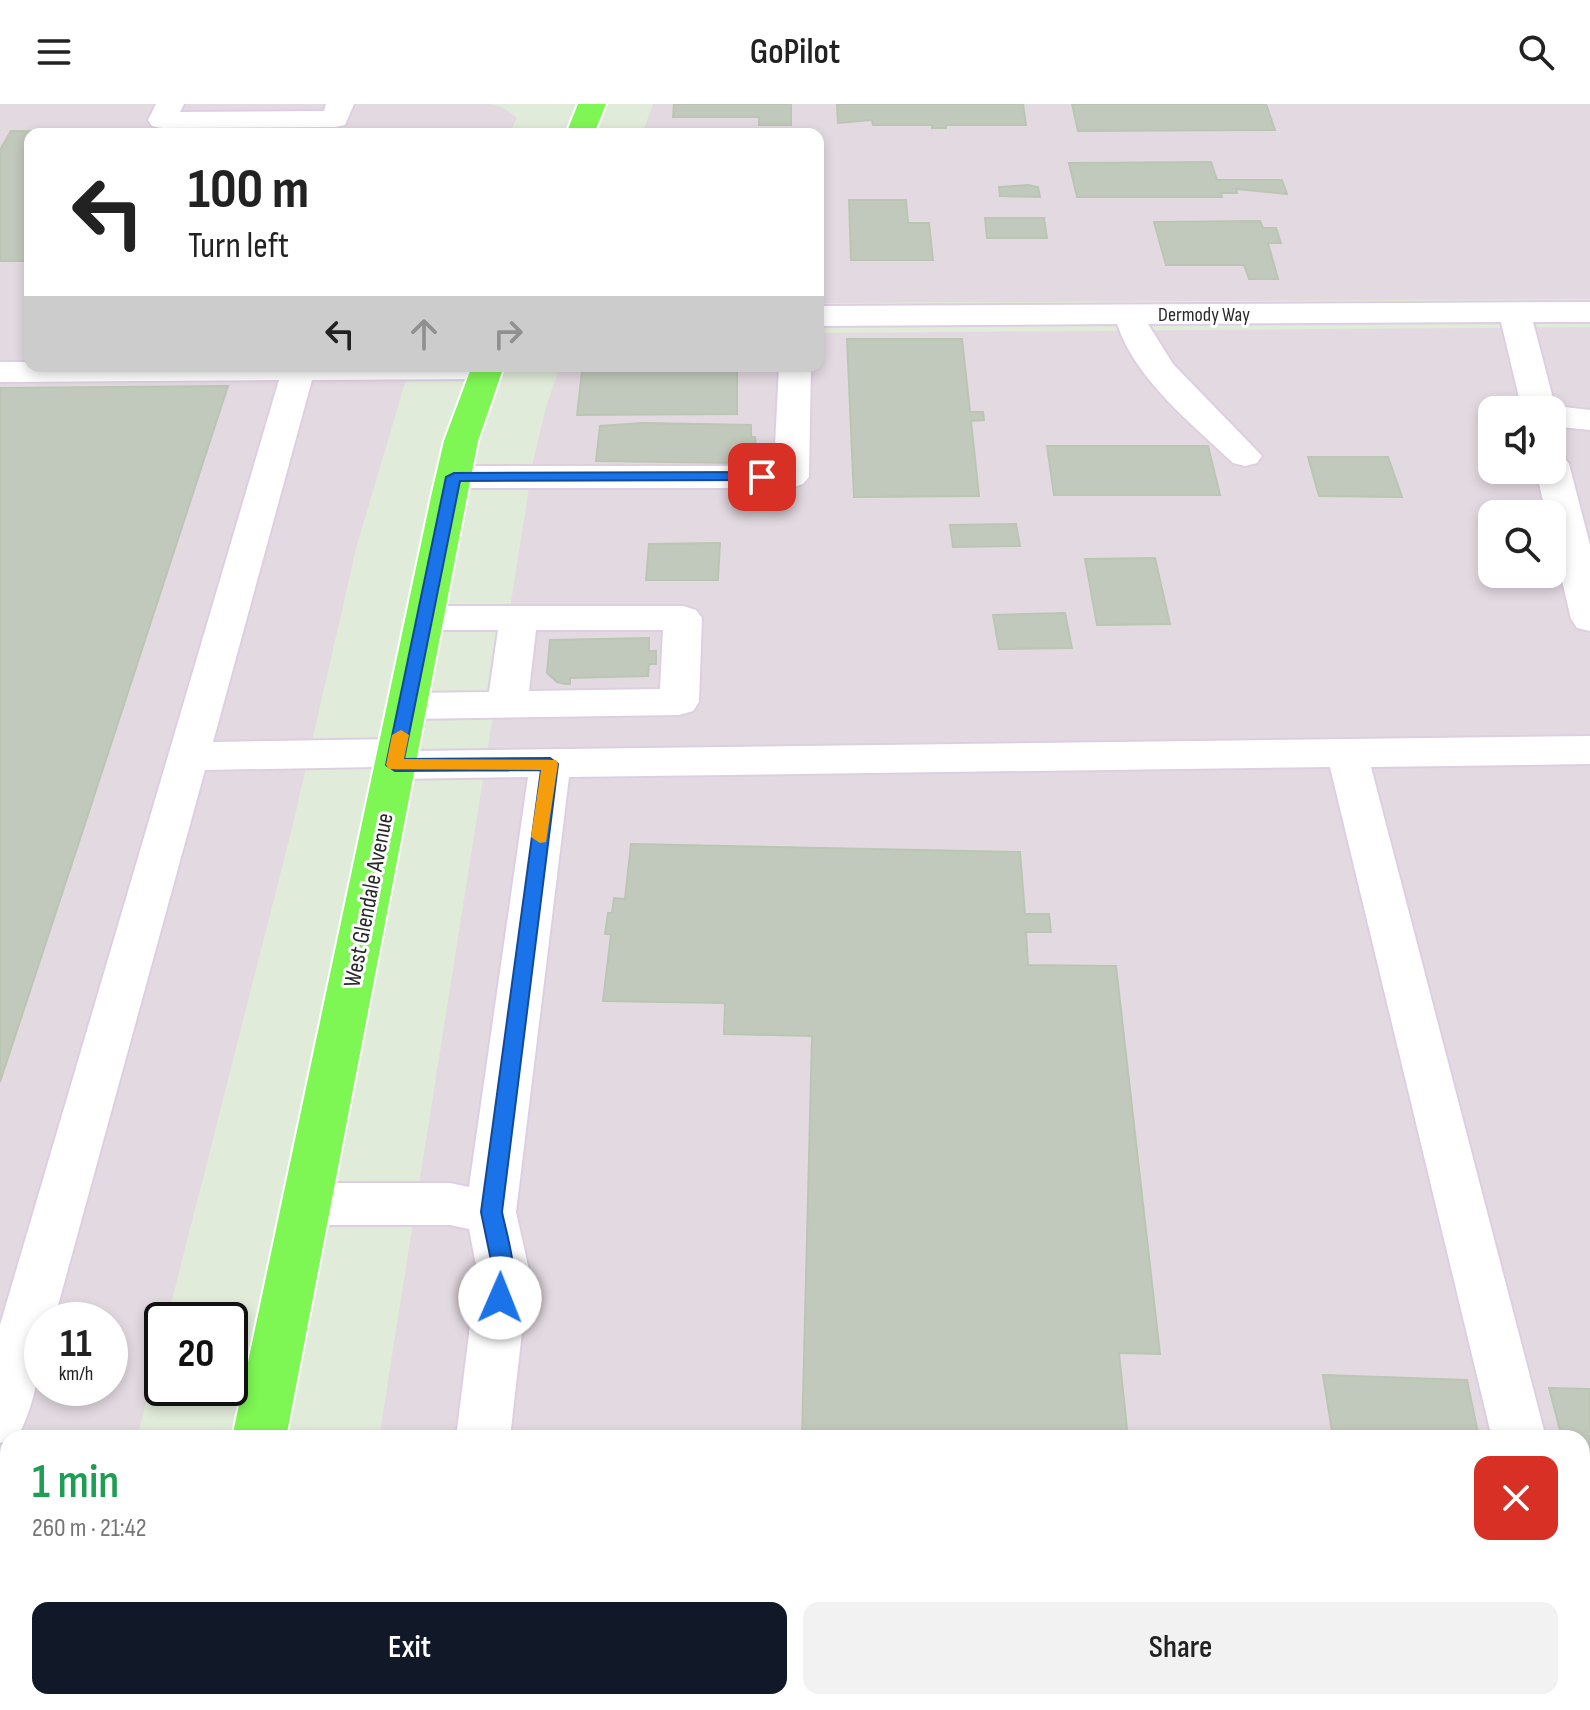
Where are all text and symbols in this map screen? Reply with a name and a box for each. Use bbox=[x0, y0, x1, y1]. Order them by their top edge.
icon: menu bbox=[32, 30, 76, 74]
icon: search bbox=[1514, 30, 1558, 74]
text: GoPilot bbox=[750, 31, 840, 74]
text: 100 m bbox=[188, 157, 309, 224]
icon: left bbox=[56, 160, 160, 264]
text: Turn left bbox=[188, 225, 289, 268]
street label: Dermody Way bbox=[1158, 303, 1250, 327]
icon: left bbox=[318, 312, 362, 356]
icon: ahead bbox=[402, 312, 446, 356]
icon: right bbox=[486, 312, 530, 356]
map controls bbox=[1478, 396, 1566, 588]
button: sound bbox=[1478, 396, 1566, 484]
pin bbox=[728, 443, 796, 511]
icon: arrive bbox=[740, 455, 784, 499]
button: search bbox=[1478, 500, 1566, 588]
street label: West Glendale Avenue bbox=[337, 811, 400, 990]
position arrow bbox=[458, 1256, 542, 1340]
speed limit sign: 20 bbox=[144, 1302, 248, 1406]
text: 11 bbox=[60, 1320, 92, 1368]
text: km/h bbox=[59, 1362, 93, 1386]
text: 1 min bbox=[32, 1454, 119, 1511]
button: close bbox=[1474, 1456, 1558, 1540]
text: 260 m · 21:42 bbox=[32, 1513, 146, 1544]
button: Exit bbox=[32, 1602, 787, 1694]
button: Share bbox=[803, 1602, 1558, 1694]

